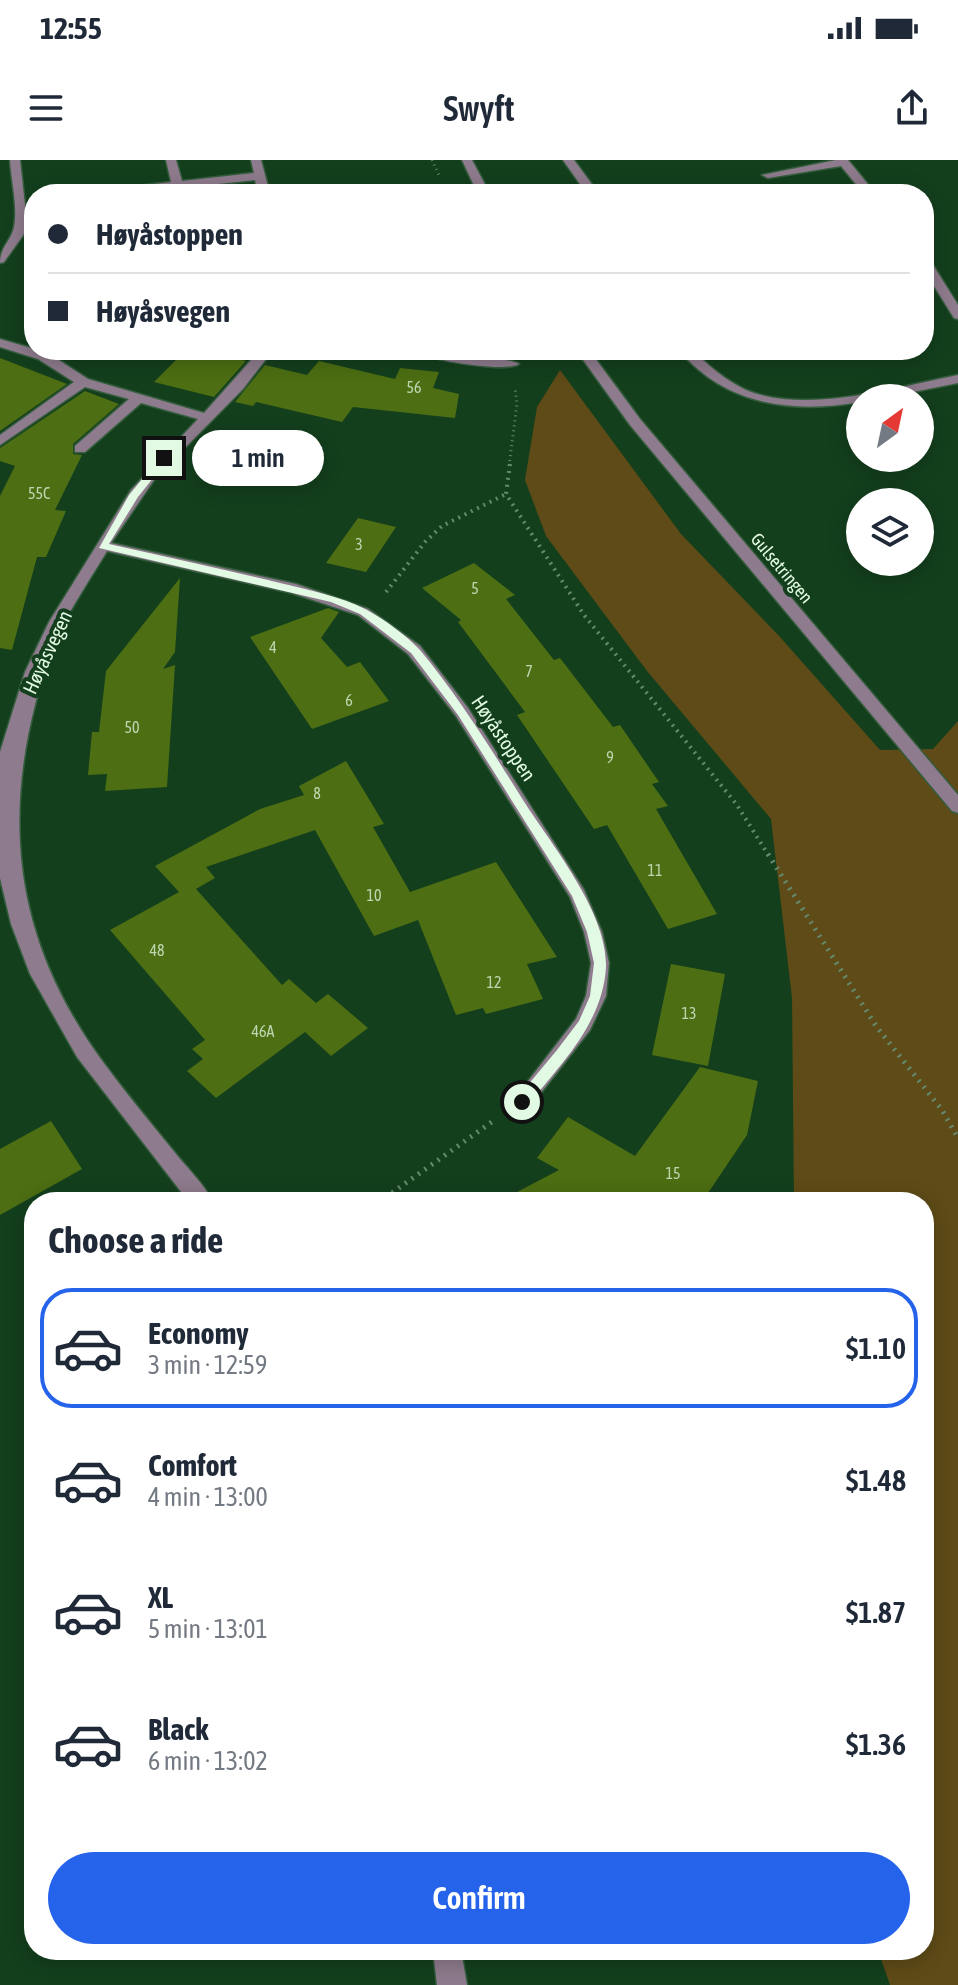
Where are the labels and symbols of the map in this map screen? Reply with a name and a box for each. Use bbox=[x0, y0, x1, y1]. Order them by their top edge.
house number: 56 bbox=[406, 378, 422, 396]
north arrow bbox=[846, 384, 934, 472]
callout: 1 min bbox=[192, 430, 324, 486]
route end bbox=[146, 440, 182, 476]
house number: 55C bbox=[28, 484, 50, 502]
street label: Gulsetringen bbox=[747, 529, 817, 607]
house number: 3 bbox=[355, 535, 363, 553]
house number: 5 bbox=[471, 579, 479, 597]
street label: Høyåsvegen bbox=[18, 607, 76, 697]
house number: 4 bbox=[269, 638, 277, 656]
house number: 7 bbox=[525, 662, 533, 680]
house number: 6 bbox=[345, 691, 353, 709]
street label: Høyåstoppen bbox=[467, 691, 541, 785]
house number: 50 bbox=[124, 718, 140, 736]
house number: 9 bbox=[606, 748, 614, 766]
house number: 8 bbox=[313, 784, 321, 802]
house number: 11 bbox=[647, 861, 663, 879]
house number: 10 bbox=[366, 886, 382, 904]
house number: 48 bbox=[149, 941, 165, 959]
house number: 12 bbox=[486, 973, 502, 991]
house number: 13 bbox=[681, 1004, 697, 1022]
house number: 46A bbox=[252, 1022, 275, 1040]
route start bbox=[504, 1084, 540, 1120]
house number: 15 bbox=[665, 1164, 681, 1182]

